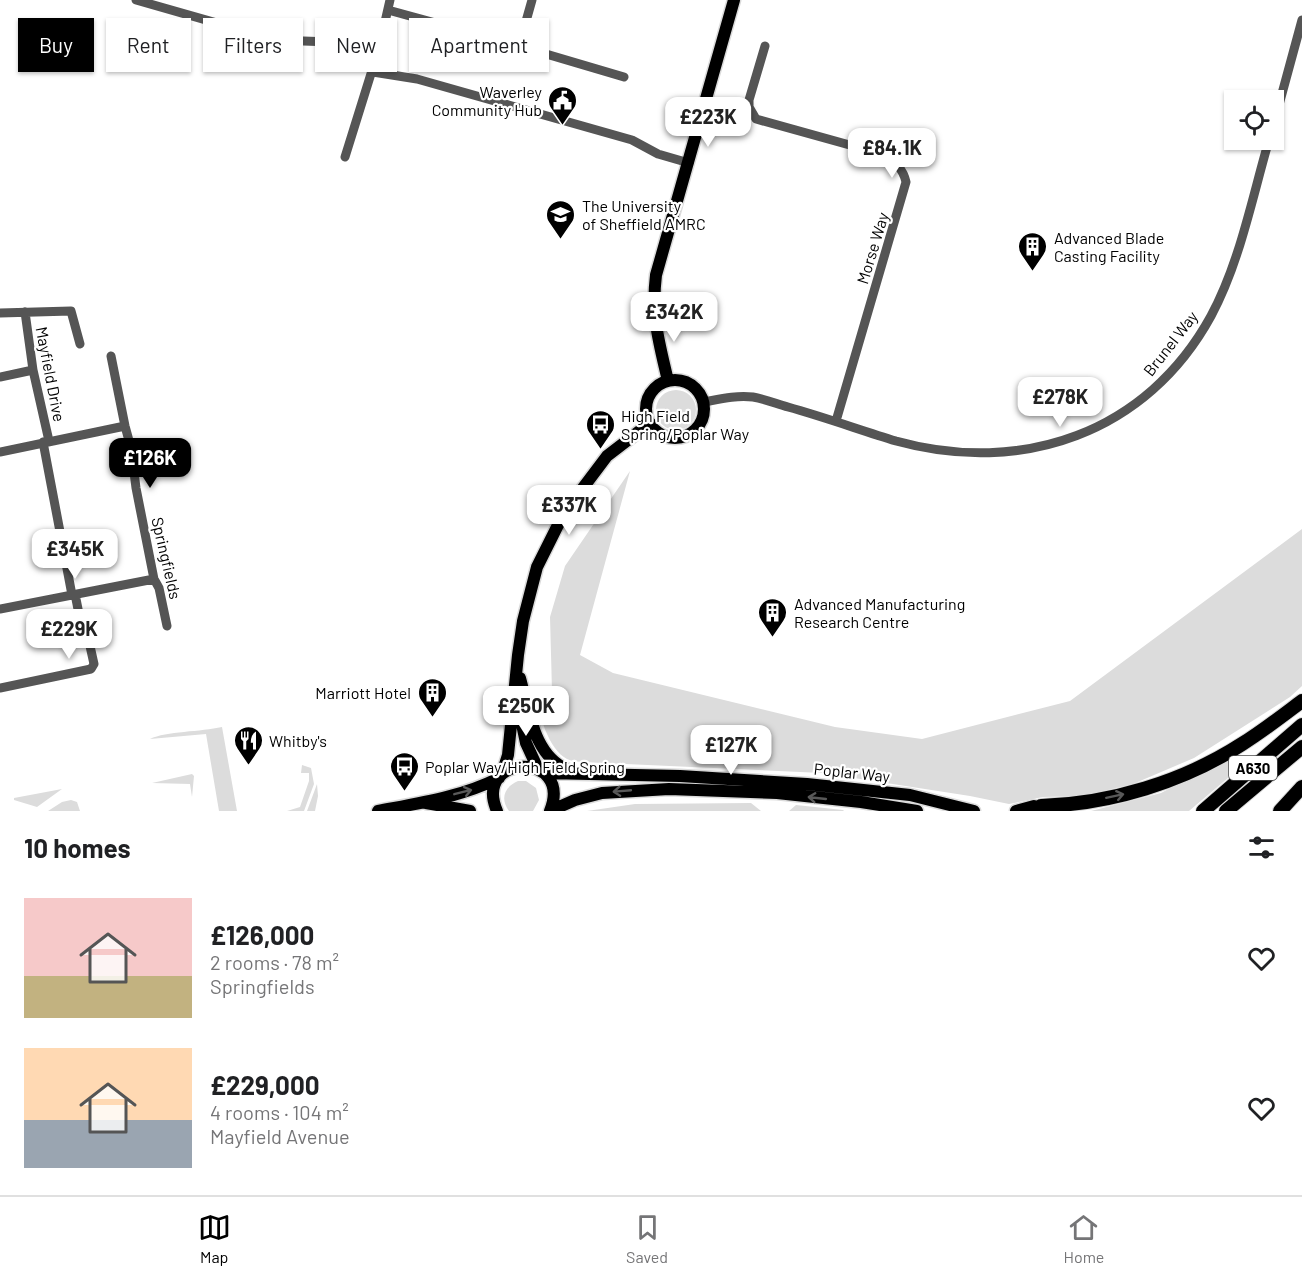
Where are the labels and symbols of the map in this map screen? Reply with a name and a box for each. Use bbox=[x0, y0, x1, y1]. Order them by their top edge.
place label: Waverley Community Hub bbox=[432, 82, 543, 119]
public building icon: Waverley Community Hub bbox=[547, 84, 579, 126]
pin: £223K bbox=[666, 97, 750, 148]
pin: £84.1K bbox=[843, 128, 941, 179]
place label: The University of Sheffield AMRC bbox=[582, 196, 706, 233]
school or university icon: The University of Sheffield AMRC bbox=[545, 198, 577, 240]
street label: Morse Way bbox=[852, 209, 892, 286]
place label: Advanced Blade Casting Facility bbox=[1054, 228, 1164, 265]
building icon: Advanced Blade Casting Facility bbox=[1017, 230, 1049, 272]
pin: £342K bbox=[632, 292, 716, 343]
street label: Brunel Way bbox=[1139, 306, 1202, 379]
street label: Mayfield Drive bbox=[32, 325, 70, 423]
pin: £278K bbox=[1018, 377, 1102, 428]
place label: High Field Spring/Poplar Way bbox=[621, 406, 750, 443]
bus stop icon: High Field Spring/Poplar Way bbox=[584, 408, 616, 450]
pin: £126K bbox=[108, 438, 192, 489]
pin: £337K bbox=[527, 485, 611, 536]
street label: Springfields bbox=[148, 515, 186, 601]
pin: £345K bbox=[33, 529, 117, 580]
place label: Advanced Manufacturing Research Centre bbox=[794, 594, 965, 631]
building icon: Advanced Manufacturing Research Centre bbox=[757, 596, 789, 638]
pin: £229K bbox=[27, 609, 111, 660]
building icon: Marriott Hotel bbox=[416, 676, 448, 718]
place label: Marriott Hotel bbox=[315, 683, 411, 702]
pin: £250K bbox=[484, 686, 568, 737]
restaurant icon: Whitby's bbox=[232, 724, 264, 766]
pin: £127K bbox=[689, 725, 773, 776]
place label: Whitby's bbox=[269, 731, 327, 750]
bus stop icon: Poplar Way/High Field Spring bbox=[388, 750, 420, 792]
road number: A630 bbox=[1229, 756, 1277, 780]
place label: Poplar Way/High Field Spring bbox=[425, 757, 625, 776]
street label: Poplar Way bbox=[813, 759, 892, 786]
one-way arrow bbox=[453, 786, 472, 798]
one-way arrow bbox=[613, 786, 633, 797]
one-way arrow bbox=[1106, 790, 1125, 802]
one-way arrow bbox=[808, 792, 828, 803]

